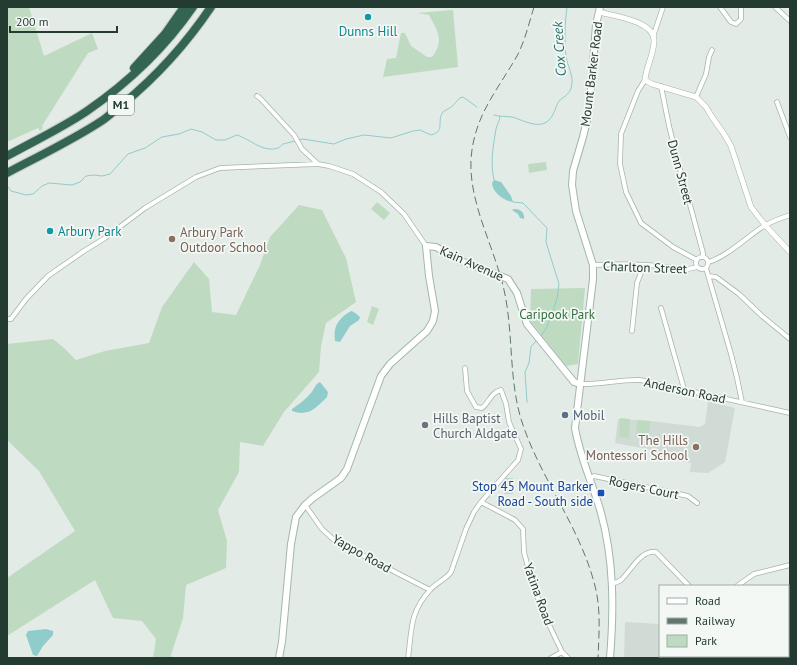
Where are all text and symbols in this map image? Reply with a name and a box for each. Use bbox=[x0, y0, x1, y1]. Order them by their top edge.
scale bar bbox=[10, 8, 117, 34]
marker: Dunns Hill bbox=[363, 12, 373, 22]
text: 200 m bbox=[16, 14, 49, 29]
water label: Cox Creek bbox=[548, 20, 570, 77]
street label: Mount Barker Road bbox=[577, 21, 606, 128]
place label: Dunns Hill bbox=[339, 23, 397, 40]
road number: M1 bbox=[108, 95, 134, 115]
street label: Dunn Street bbox=[664, 138, 697, 207]
place label: Arbury Park bbox=[58, 223, 122, 240]
place label: Arbury Park Outdoor School bbox=[180, 224, 267, 256]
marker: Arbury Park bbox=[45, 226, 55, 236]
marker: Arbury Park Outdoor School bbox=[167, 234, 177, 244]
street label: Kain Avenue bbox=[437, 242, 506, 285]
street label: Charlton Street bbox=[603, 258, 688, 277]
park label: Caripook Park bbox=[519, 306, 596, 323]
street label: Anderson Road bbox=[642, 374, 727, 407]
place label: Mobil bbox=[573, 407, 605, 424]
place label: Hills Baptist Church Aldgate bbox=[433, 410, 518, 442]
marker: Mobil bbox=[560, 410, 570, 420]
marker: Hills Baptist Church Aldgate bbox=[420, 420, 430, 430]
place label: The Hills Montessori School bbox=[586, 432, 688, 464]
marker: The Hills Montessori School bbox=[691, 442, 701, 452]
street label: Rogers Court bbox=[607, 472, 681, 503]
place label: Stop 45 Mount Barker Road - South side bbox=[472, 478, 594, 510]
marker: Stop 45 Mount Barker Road - South side bbox=[596, 488, 606, 498]
street label: Yappo Road bbox=[329, 530, 394, 577]
street label: Yatina Road bbox=[519, 561, 558, 628]
legend bbox=[659, 585, 789, 657]
text: Road bbox=[695, 593, 720, 608]
text: Railway bbox=[695, 613, 735, 628]
text: Park bbox=[695, 633, 717, 648]

